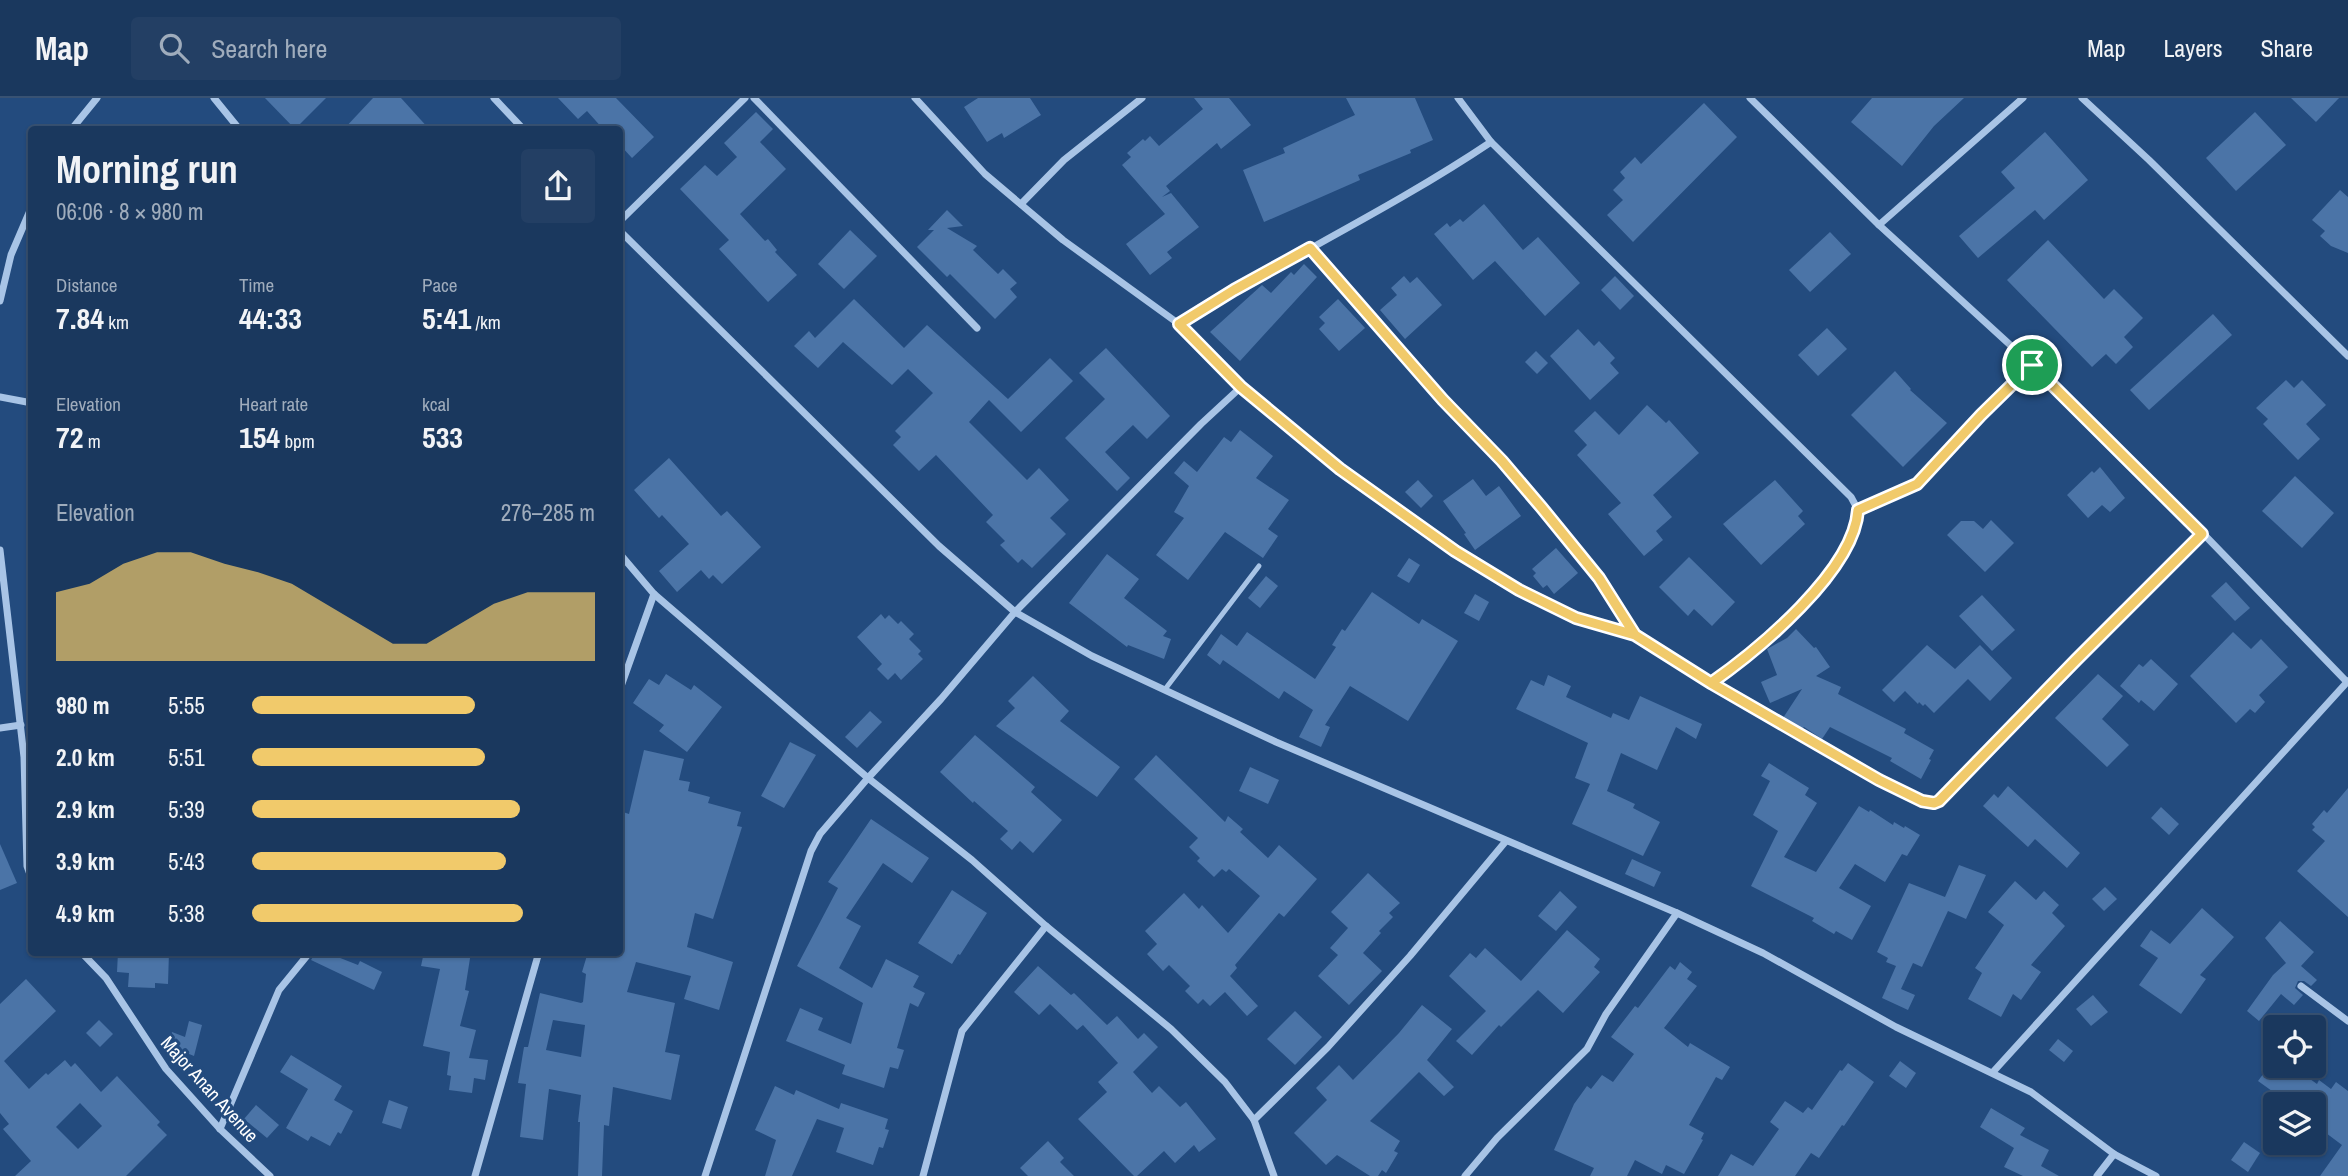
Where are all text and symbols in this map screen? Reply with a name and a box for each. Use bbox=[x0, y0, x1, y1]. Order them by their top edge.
search box bbox=[131, 17, 621, 80]
text: Map bbox=[35, 26, 89, 70]
icon: search bbox=[155, 29, 193, 67]
text: Search here bbox=[211, 31, 327, 66]
text: Map bbox=[2087, 32, 2125, 64]
text: Layers bbox=[2163, 32, 2222, 64]
text: Share bbox=[2260, 32, 2313, 64]
text: Morning run bbox=[56, 144, 238, 195]
button: share bbox=[521, 149, 595, 223]
text: 06:06 · 8 × 980 m bbox=[56, 196, 203, 227]
text: Distance bbox=[56, 272, 117, 298]
text: Time bbox=[239, 272, 274, 298]
text: Pace bbox=[422, 272, 458, 298]
text: 7.84 bbox=[56, 298, 104, 338]
text: 44:33 bbox=[239, 298, 302, 338]
text: 5:41 bbox=[422, 298, 471, 338]
text: km bbox=[104, 309, 129, 335]
text: /km bbox=[471, 309, 501, 335]
pin bbox=[2002, 335, 2062, 395]
icon: arrive bbox=[2013, 346, 2051, 384]
text: Elevation bbox=[56, 391, 121, 417]
text: Heart rate bbox=[239, 391, 308, 417]
text: kcal bbox=[422, 391, 450, 417]
text: 72 bbox=[56, 417, 83, 457]
text: 154 bbox=[239, 417, 280, 457]
text: 533 bbox=[422, 417, 463, 457]
text: m bbox=[83, 428, 101, 454]
text: bpm bbox=[280, 428, 315, 454]
text: Elevation bbox=[56, 497, 135, 528]
text: 276–285 m bbox=[501, 497, 595, 528]
text: 980 m bbox=[56, 690, 109, 721]
text: 5:55 bbox=[168, 690, 205, 721]
text: 2.0 km bbox=[56, 742, 115, 773]
text: 5:51 bbox=[168, 742, 205, 773]
text: 2.9 km bbox=[56, 794, 115, 825]
text: 5:39 bbox=[168, 794, 205, 825]
text: 3.9 km bbox=[56, 846, 115, 877]
text: 5:43 bbox=[168, 846, 205, 877]
text: 4.9 km bbox=[56, 898, 115, 929]
text: 5:38 bbox=[168, 898, 205, 929]
map controls bbox=[2263, 1015, 2326, 1155]
button: locate bbox=[2263, 1015, 2326, 1078]
street label: Major Anan Avenue bbox=[155, 1030, 265, 1148]
button: layers bbox=[2263, 1092, 2326, 1155]

